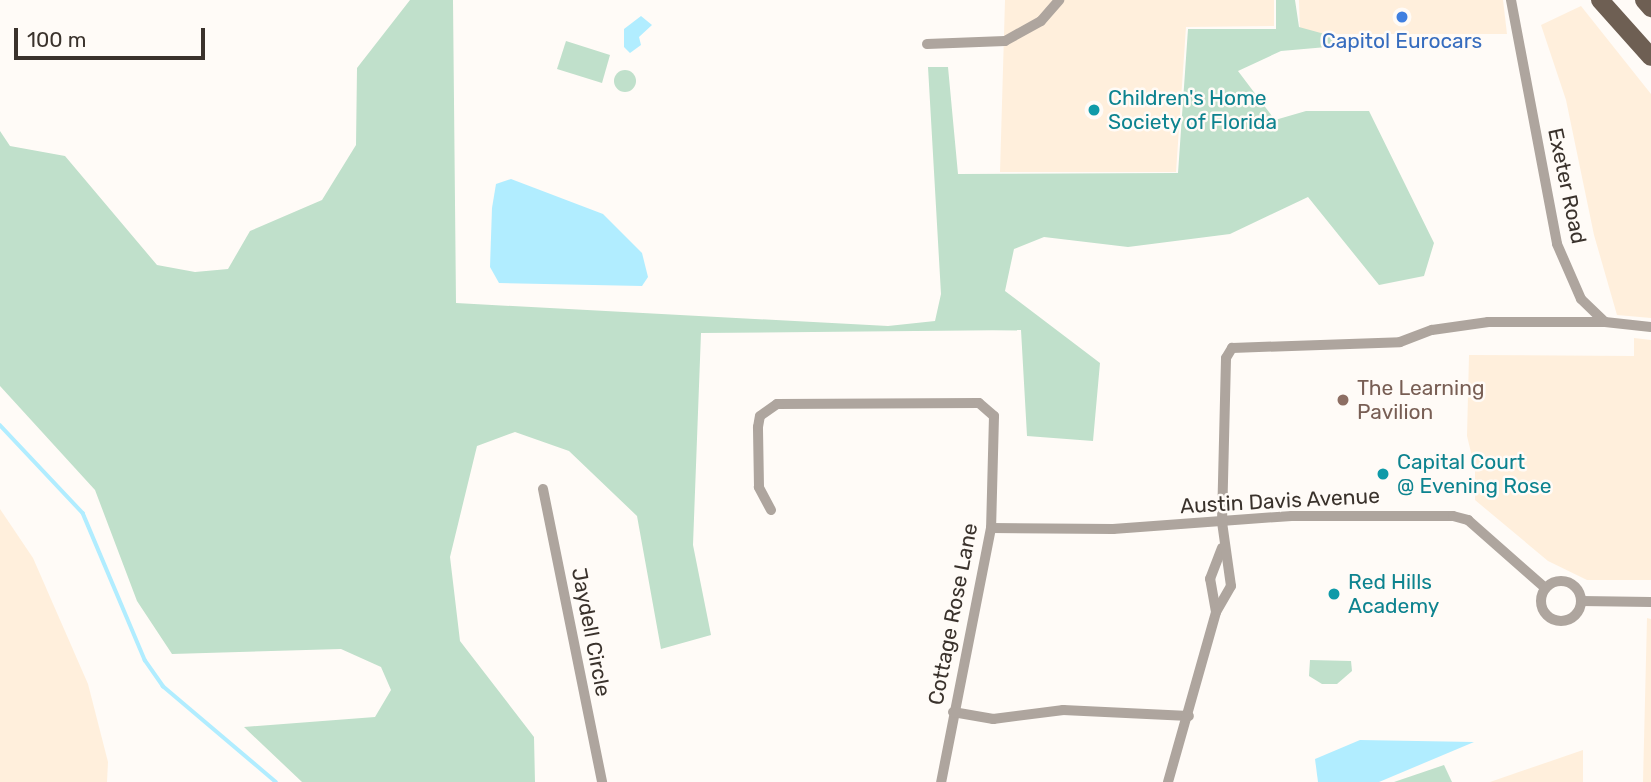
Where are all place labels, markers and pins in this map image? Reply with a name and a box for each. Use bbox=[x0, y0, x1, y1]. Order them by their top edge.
marker: Capitol Eurocars bbox=[1394, 9, 1410, 25]
place label: Capitol Eurocars bbox=[1322, 28, 1482, 54]
place label: Children's Home Society of Florida bbox=[1108, 85, 1278, 135]
marker: Children's Home Society of Florida bbox=[1086, 102, 1102, 118]
place label: The Learning Pavilion bbox=[1357, 375, 1484, 425]
marker: The Learning Pavilion bbox=[1335, 392, 1351, 408]
place label: Capital Court @ Evening Rose bbox=[1397, 449, 1551, 499]
marker: Capital Court @ Evening Rose bbox=[1375, 466, 1391, 482]
place label: Red Hills Academy bbox=[1348, 569, 1439, 619]
marker: Red Hills Academy bbox=[1326, 586, 1342, 602]

